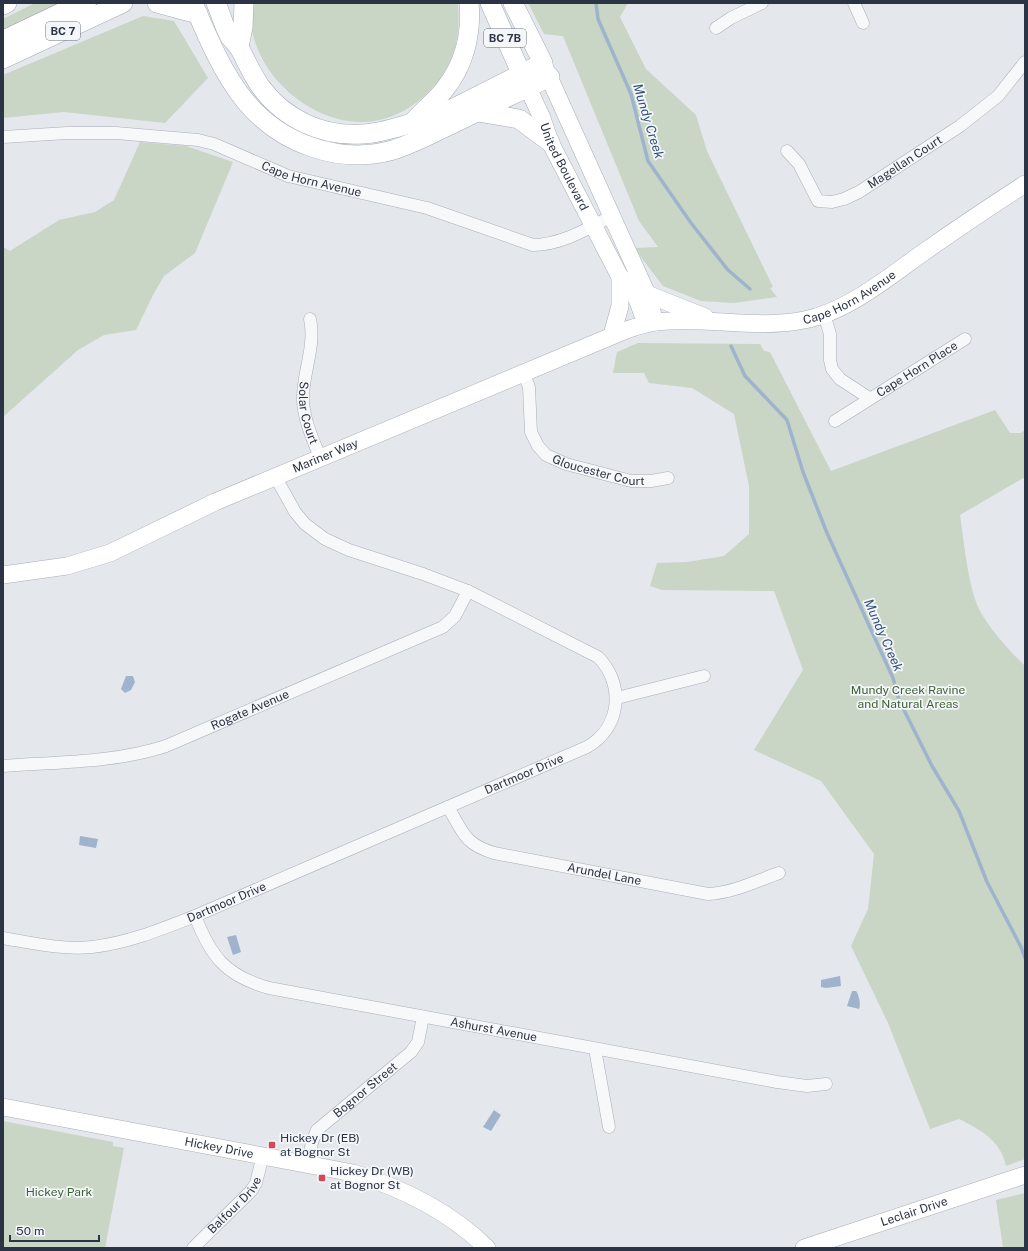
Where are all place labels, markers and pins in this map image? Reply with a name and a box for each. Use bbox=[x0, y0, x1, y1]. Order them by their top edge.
place label: Hickey Dr (EB) at Bognor St bbox=[280, 1131, 360, 1159]
marker: Hickey Dr (EB) at Bognor St bbox=[267, 1140, 277, 1150]
place label: Hickey Dr (WB) at Bognor St bbox=[330, 1164, 414, 1192]
marker: Hickey Dr (WB) at Bognor St bbox=[317, 1173, 327, 1183]

